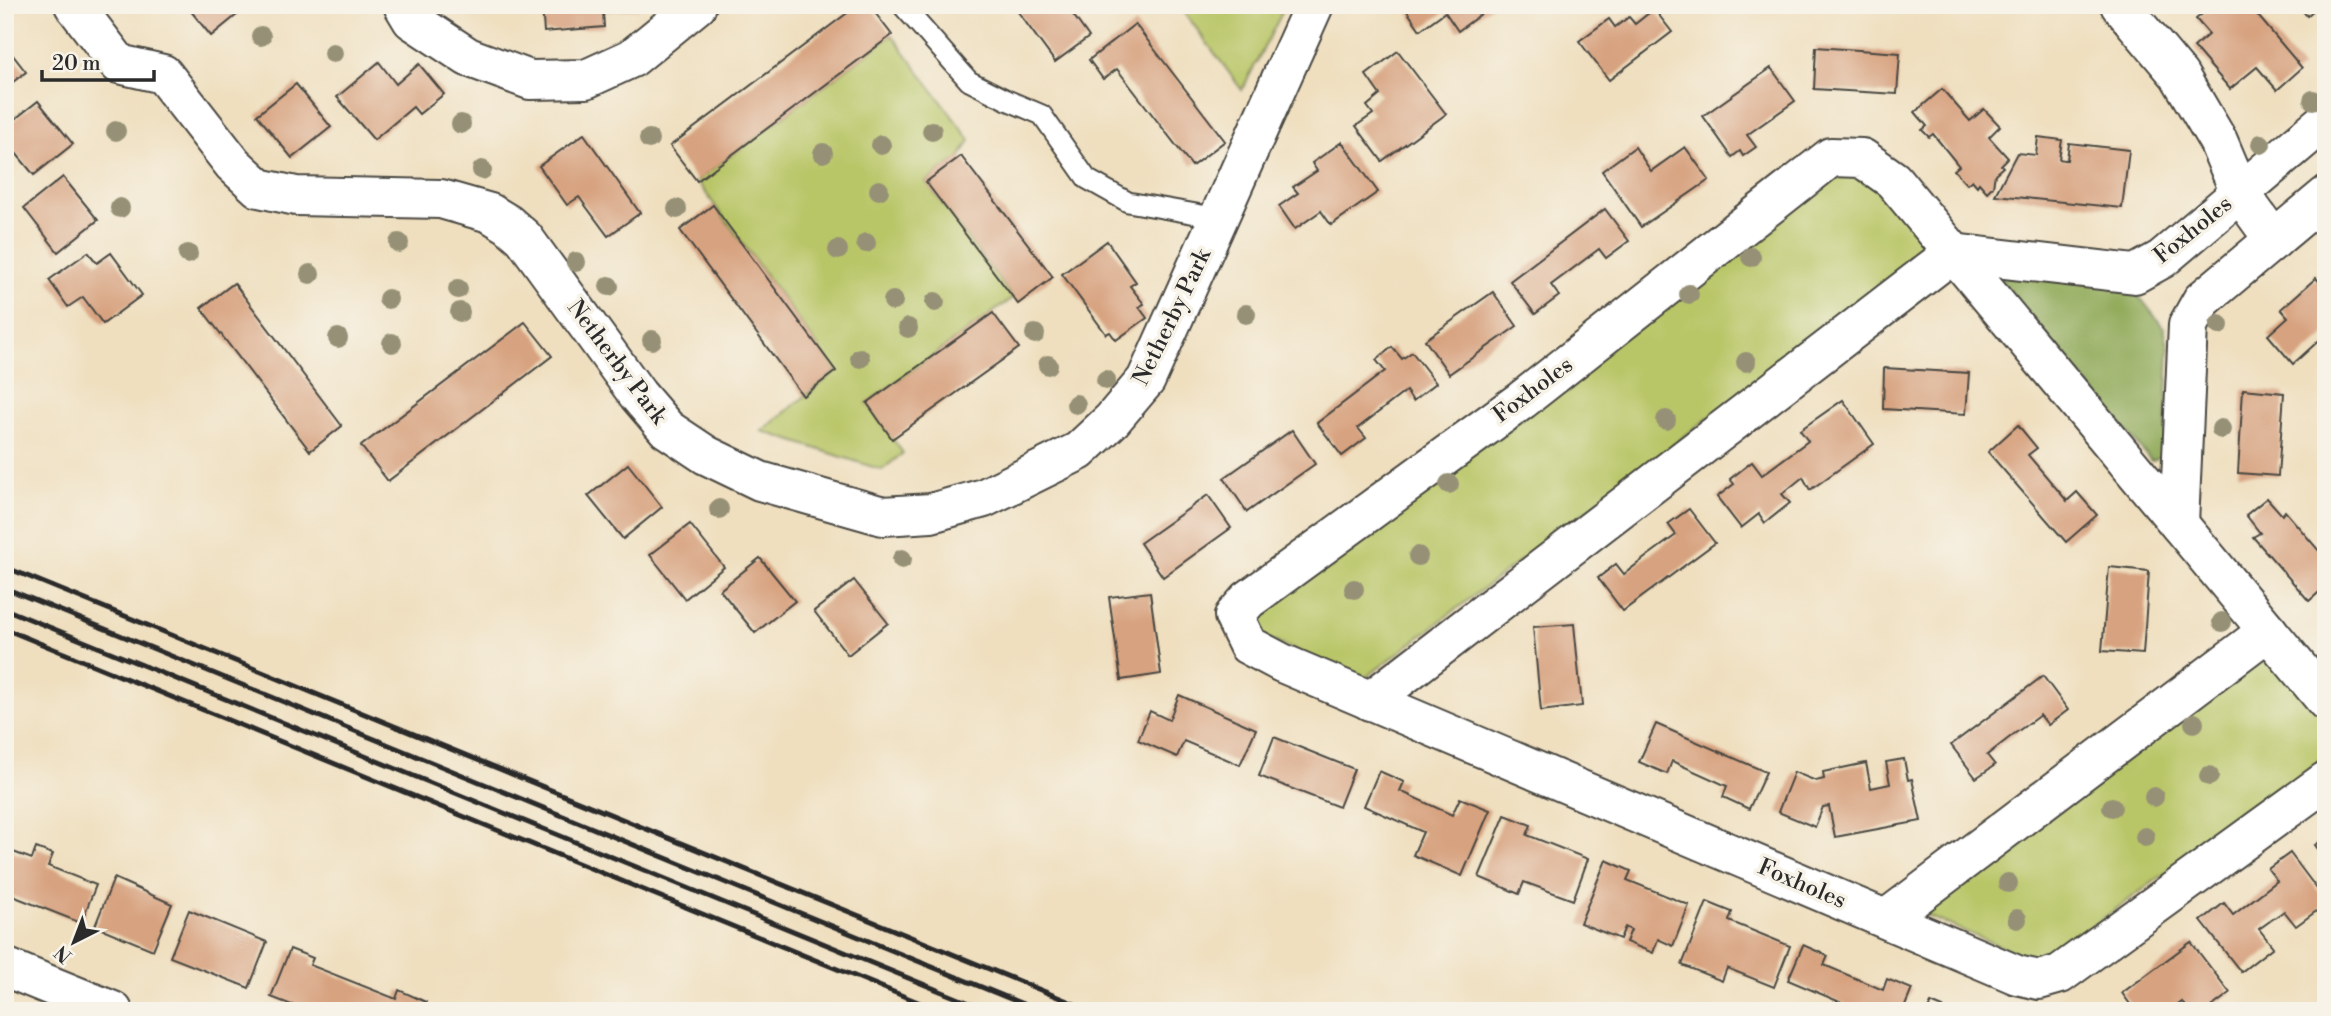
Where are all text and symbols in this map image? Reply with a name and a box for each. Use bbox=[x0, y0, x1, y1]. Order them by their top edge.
scale bar bbox=[42, 38, 154, 82]
text: 20 m bbox=[52, 51, 101, 77]
street label: Foxholes bbox=[2148, 190, 2238, 270]
street label: Netherby Park bbox=[1127, 243, 1218, 390]
street label: Netherby Park bbox=[561, 294, 673, 431]
street label: Foxholes bbox=[1488, 351, 1578, 429]
street label: Foxholes bbox=[1754, 853, 1850, 915]
north arrow bbox=[38, 908, 108, 978]
text: N bbox=[50, 940, 77, 968]

